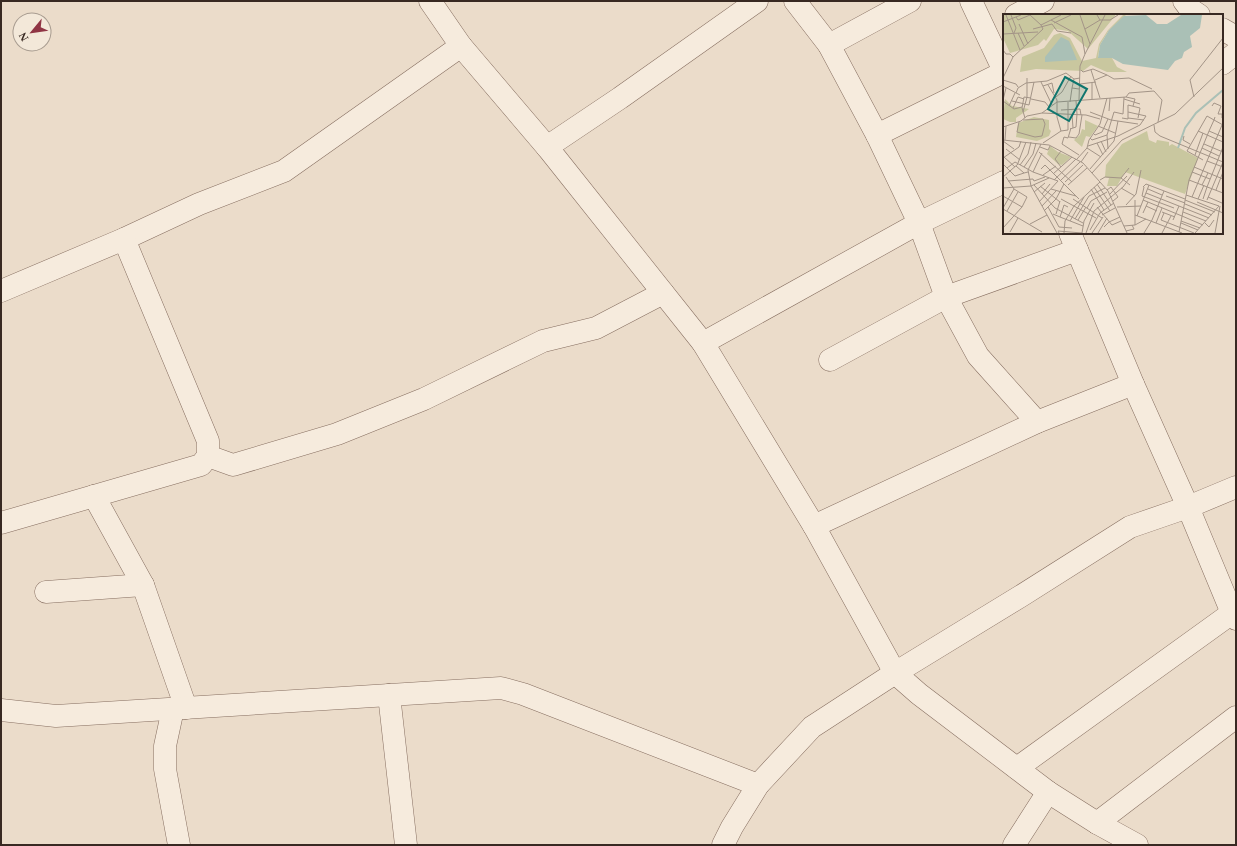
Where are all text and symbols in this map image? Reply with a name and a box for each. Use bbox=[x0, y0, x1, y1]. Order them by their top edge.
north arrow bbox=[12, 12, 52, 52]
inset map bbox=[1003, 14, 1223, 234]
text: N bbox=[16, 30, 30, 43]

